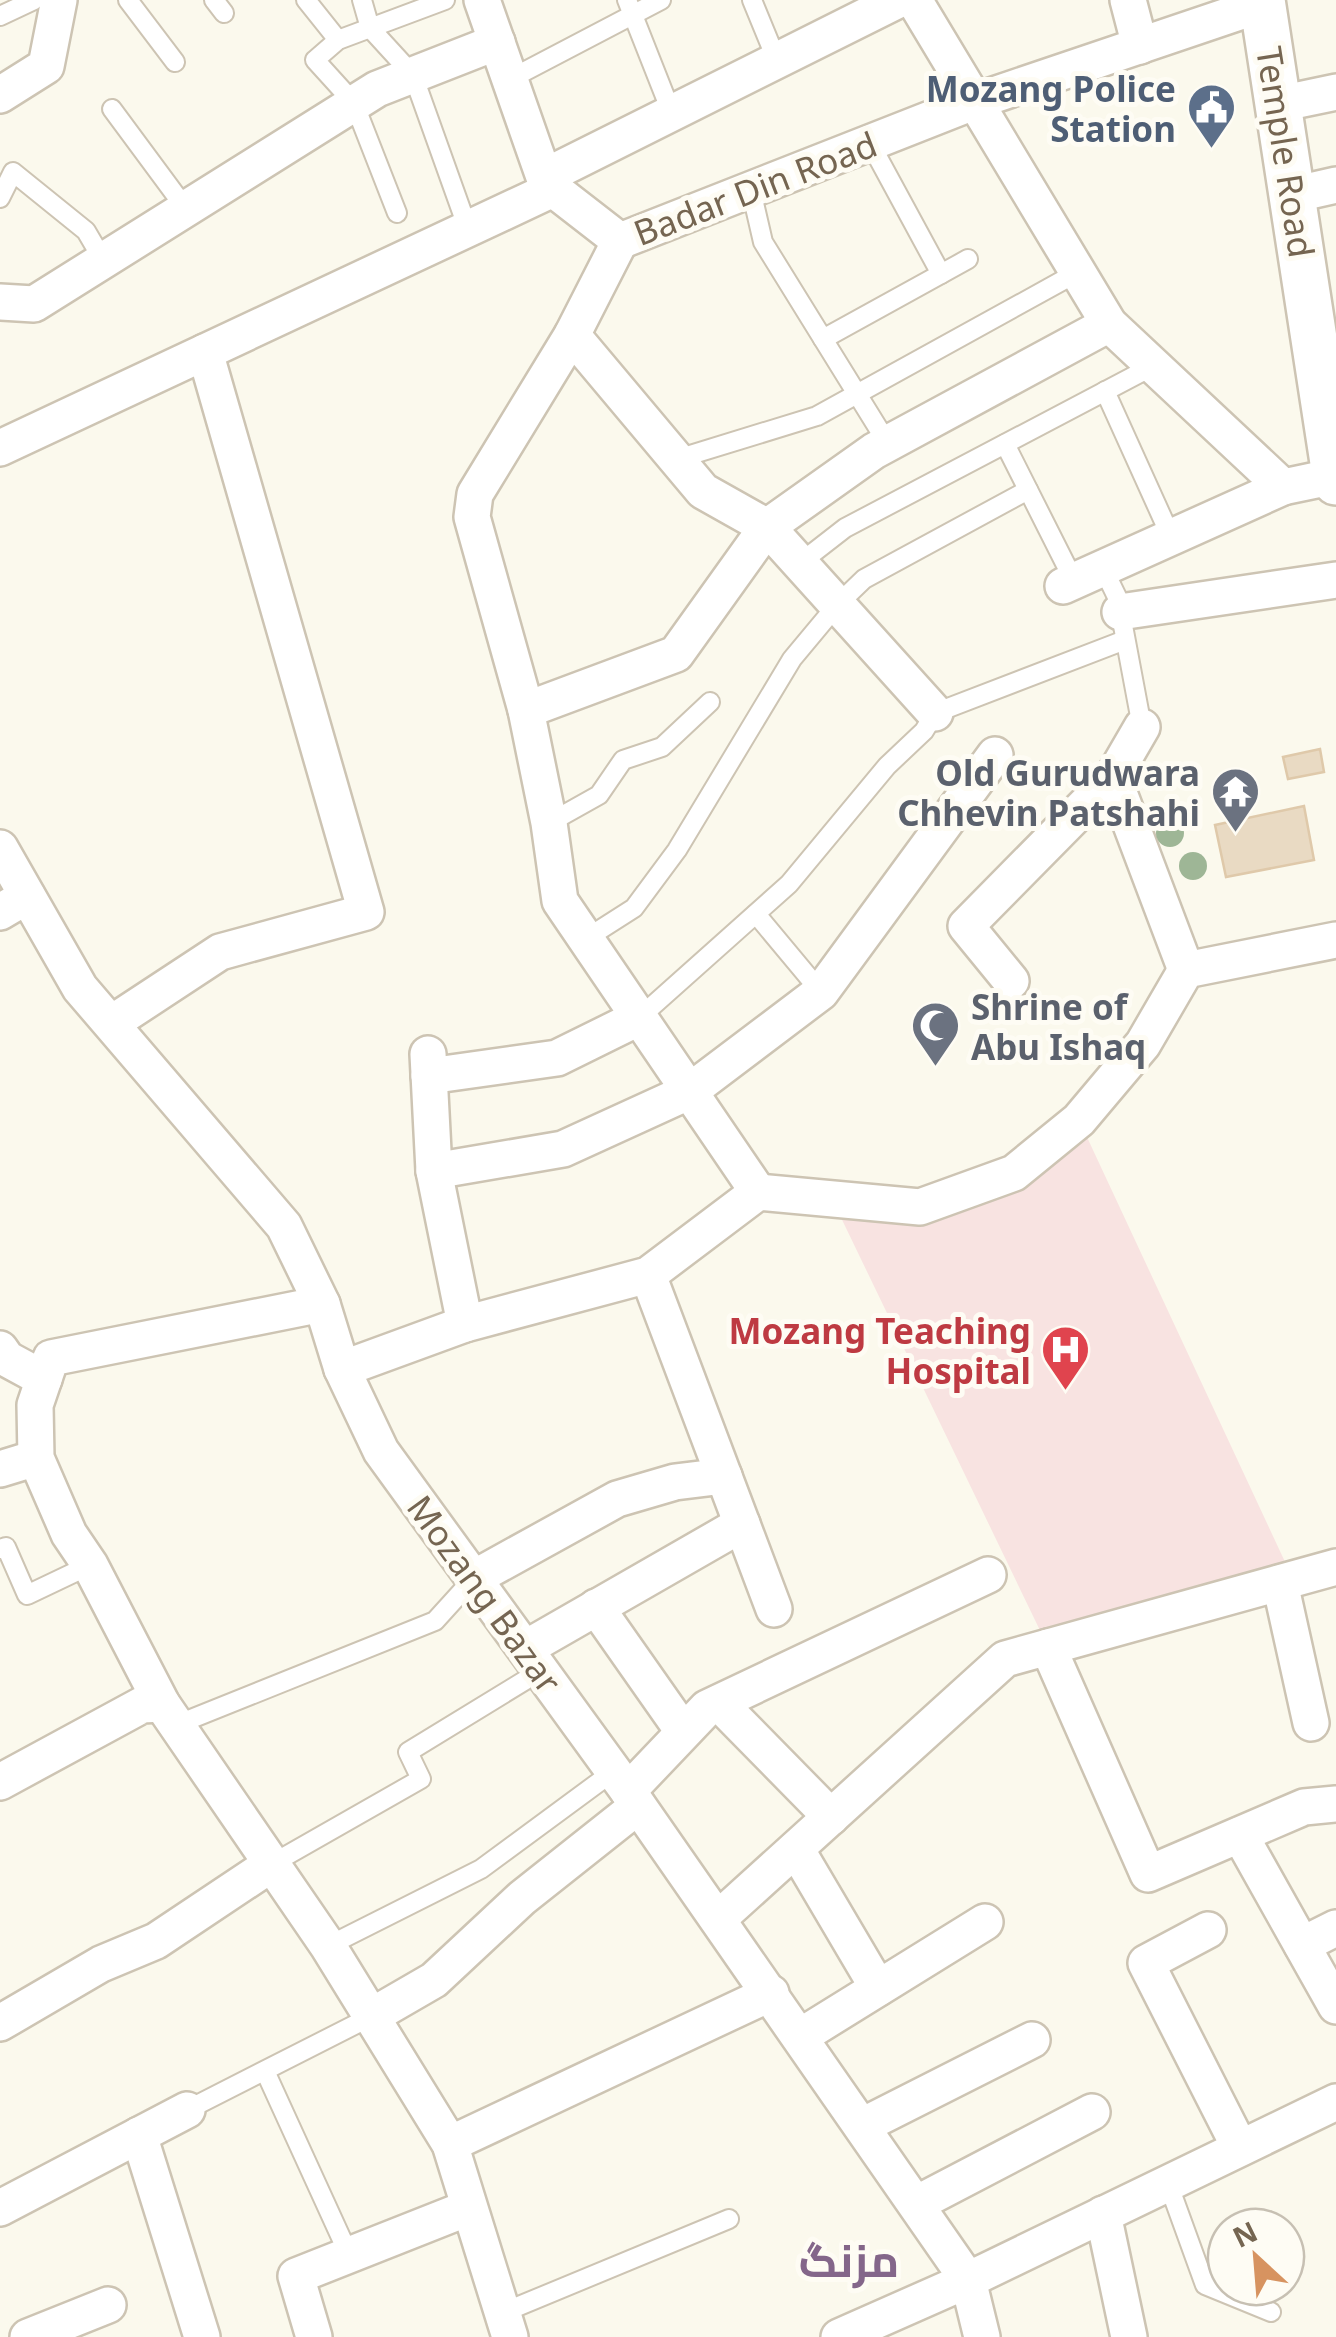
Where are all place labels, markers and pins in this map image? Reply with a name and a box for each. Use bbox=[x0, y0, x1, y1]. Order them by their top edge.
place label: Mozang Police Station bbox=[926, 65, 1176, 152]
public building icon: Mozang Police Station bbox=[1185, 82, 1237, 150]
place label: Old Gurudwara Chhevin Patshahi bbox=[897, 749, 1200, 836]
temple icon: Old Gurudwara Chhevin Patshahi bbox=[1209, 766, 1261, 834]
place label: Shrine of Abu Ishaq bbox=[971, 983, 1146, 1070]
mosque icon: Shrine of Abu Ishaq bbox=[910, 1000, 962, 1068]
place label: Mozang Teaching Hospital bbox=[729, 1307, 1031, 1394]
hospital icon: Mozang Teaching Hospital bbox=[1040, 1324, 1092, 1392]

